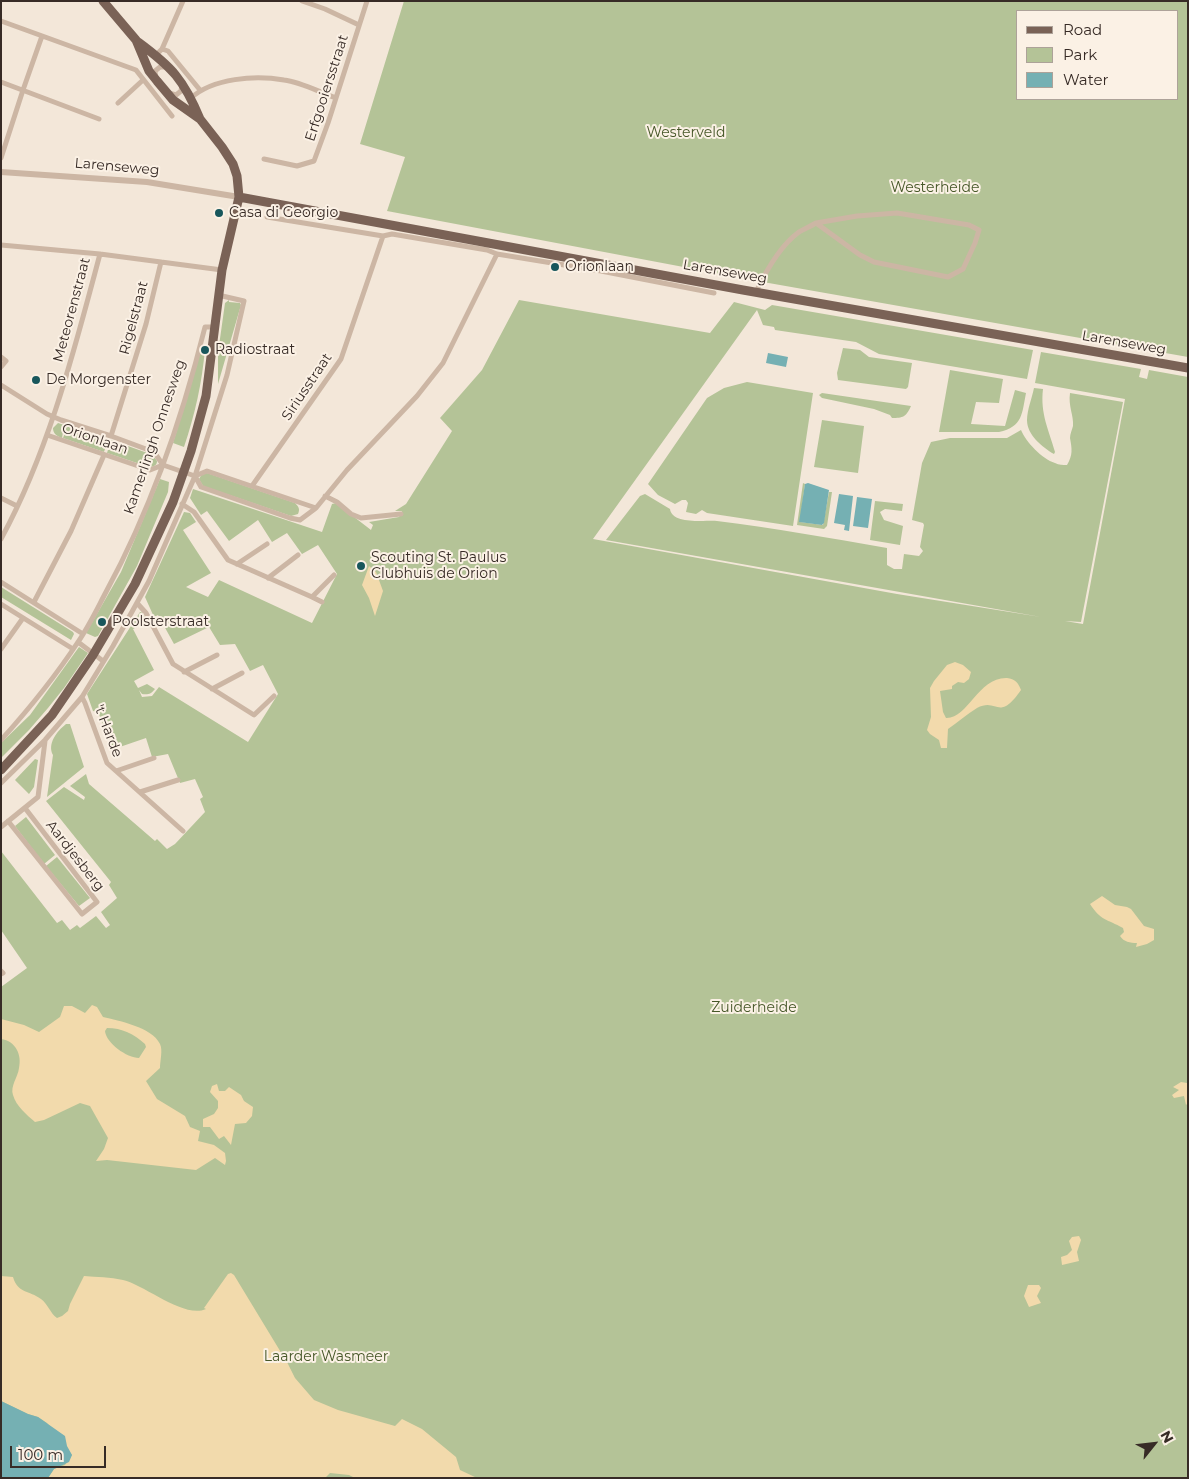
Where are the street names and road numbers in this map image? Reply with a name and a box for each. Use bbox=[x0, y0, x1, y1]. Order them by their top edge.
street label: Erfgooiersstraat bbox=[302, 33, 352, 143]
street label: Larenseweg bbox=[74, 155, 160, 179]
street label: Meteorenstraat bbox=[50, 256, 94, 364]
street label: Larenseweg bbox=[682, 256, 768, 288]
street label: Rigelstraat bbox=[116, 279, 152, 357]
street label: Larenseweg bbox=[1081, 327, 1167, 359]
street label: Siriusstraat bbox=[278, 350, 336, 424]
street label: Kamerlingh Onnesweg bbox=[121, 357, 189, 517]
street label: Orionlaan bbox=[60, 420, 130, 458]
street label: 't Harde bbox=[90, 702, 126, 760]
street label: Aardjesberg bbox=[42, 817, 108, 895]

